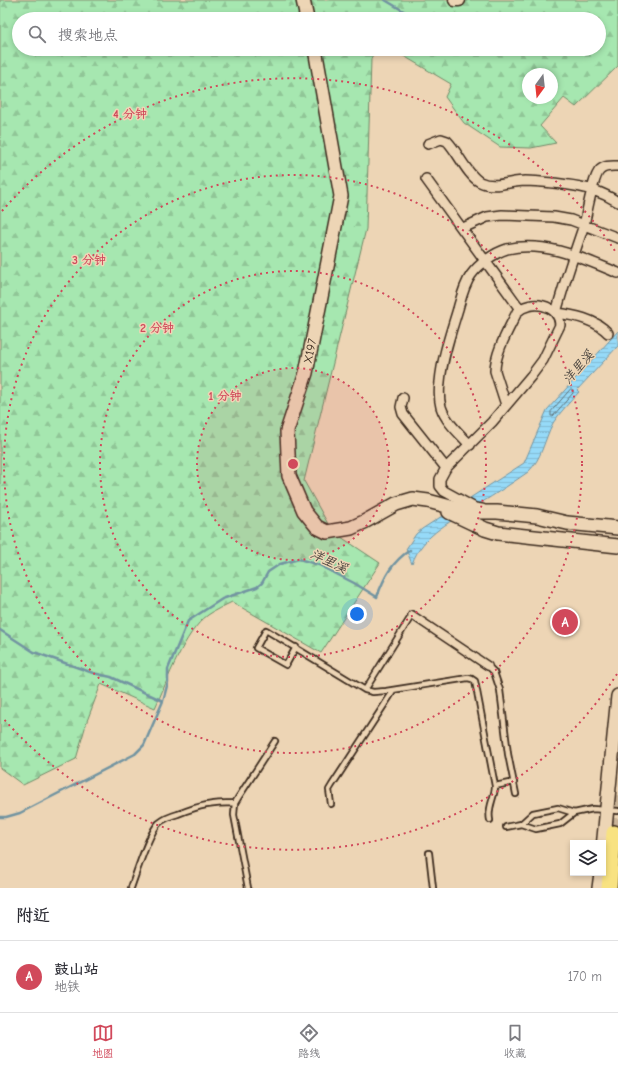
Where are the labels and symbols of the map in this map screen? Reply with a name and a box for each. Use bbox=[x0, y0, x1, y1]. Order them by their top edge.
north arrow bbox=[522, 68, 558, 104]
text: 4 分钟 bbox=[113, 107, 147, 121]
text: 3 分钟 bbox=[72, 253, 106, 267]
text: 2 分钟 bbox=[140, 321, 174, 335]
street label: X197 bbox=[301, 337, 319, 365]
water label: 洋里溪 bbox=[560, 347, 597, 387]
text: 1 分钟 bbox=[209, 389, 242, 403]
centre of rings bbox=[286, 457, 300, 471]
water label: 洋里溪 bbox=[308, 546, 351, 576]
your location bbox=[347, 604, 367, 624]
pin: A bbox=[552, 607, 578, 637]

